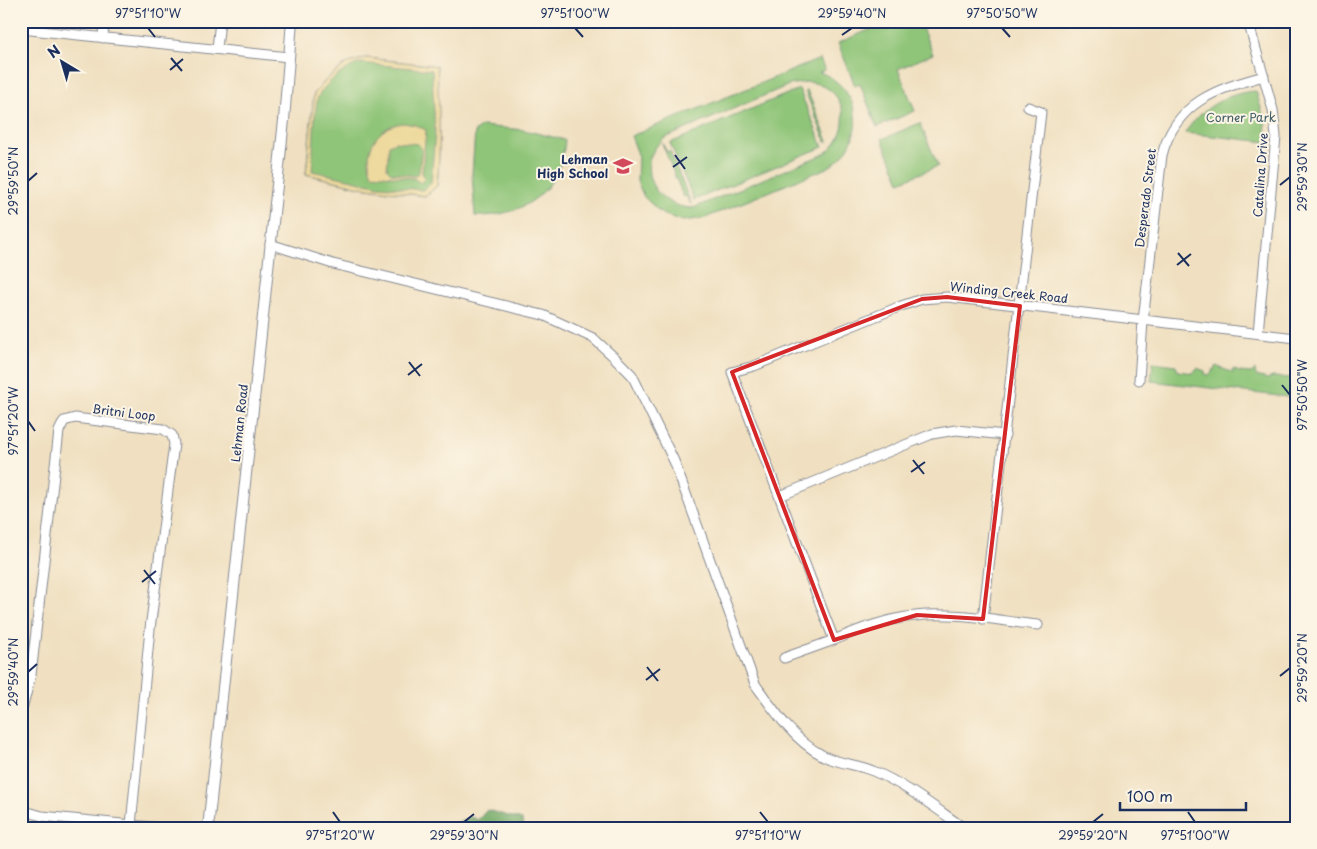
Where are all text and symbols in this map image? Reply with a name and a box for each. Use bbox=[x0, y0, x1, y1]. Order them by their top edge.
text: 97°51'10"W bbox=[115, 4, 182, 22]
text: 97°51'00"W bbox=[540, 4, 610, 22]
text: 29°59'40"N bbox=[817, 4, 887, 22]
text: 97°50'50"W bbox=[966, 4, 1038, 22]
north arrow bbox=[38, 38, 88, 88]
text: N bbox=[43, 40, 65, 63]
park label: Corner Park bbox=[1206, 108, 1276, 126]
street label: Catalina Drive bbox=[1248, 132, 1272, 218]
text: 29°59'30"N bbox=[1293, 142, 1311, 212]
text: 29°59'50"N bbox=[4, 147, 22, 215]
street label: Desperado Street bbox=[1130, 147, 1160, 249]
place label: Lehman High School bbox=[537, 150, 608, 182]
school or university icon: Lehman High School bbox=[612, 155, 634, 177]
street label: Winding Creek Road bbox=[949, 277, 1069, 307]
text: 97°50'50"W bbox=[1293, 359, 1311, 431]
street label: Lehman Road bbox=[226, 383, 252, 463]
text: 97°51'20"W bbox=[4, 386, 22, 455]
street label: Britni Loop bbox=[91, 399, 157, 425]
text: 29°59'20"N bbox=[1293, 633, 1311, 703]
text: 29°59'40"N bbox=[4, 637, 22, 707]
scale bar bbox=[1120, 779, 1246, 811]
text: 100 m bbox=[1127, 784, 1173, 807]
text: 97°51'20"W bbox=[306, 826, 375, 844]
text: 29°59'30"N bbox=[429, 826, 499, 844]
text: 97°51'10"W bbox=[735, 826, 802, 844]
text: 29°59'20"N bbox=[1058, 826, 1128, 844]
text: 97°51'00"W bbox=[1160, 826, 1230, 844]

